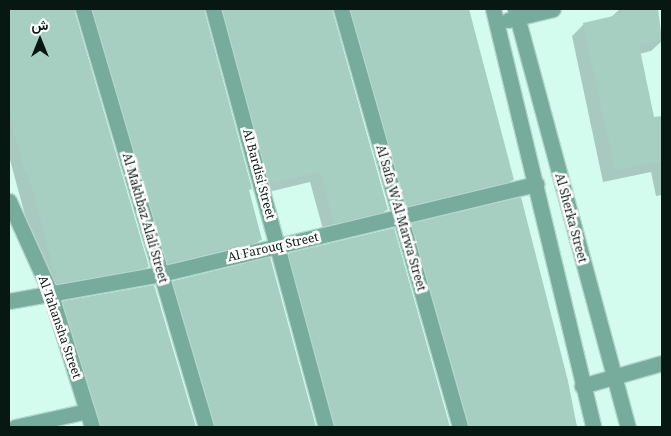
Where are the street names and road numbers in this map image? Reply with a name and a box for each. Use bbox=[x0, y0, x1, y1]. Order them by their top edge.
street label: Al Bardisi Street bbox=[240, 127, 278, 221]
street label: Al Safa W Al Marwa Street bbox=[373, 143, 429, 293]
street label: Al Makhbaz Alali Street bbox=[120, 151, 170, 285]
street label: Al Sherka Street bbox=[552, 172, 590, 264]
street label: Al Farouq Street bbox=[226, 230, 320, 264]
street label: Al Tahansha Street bbox=[36, 274, 84, 380]

